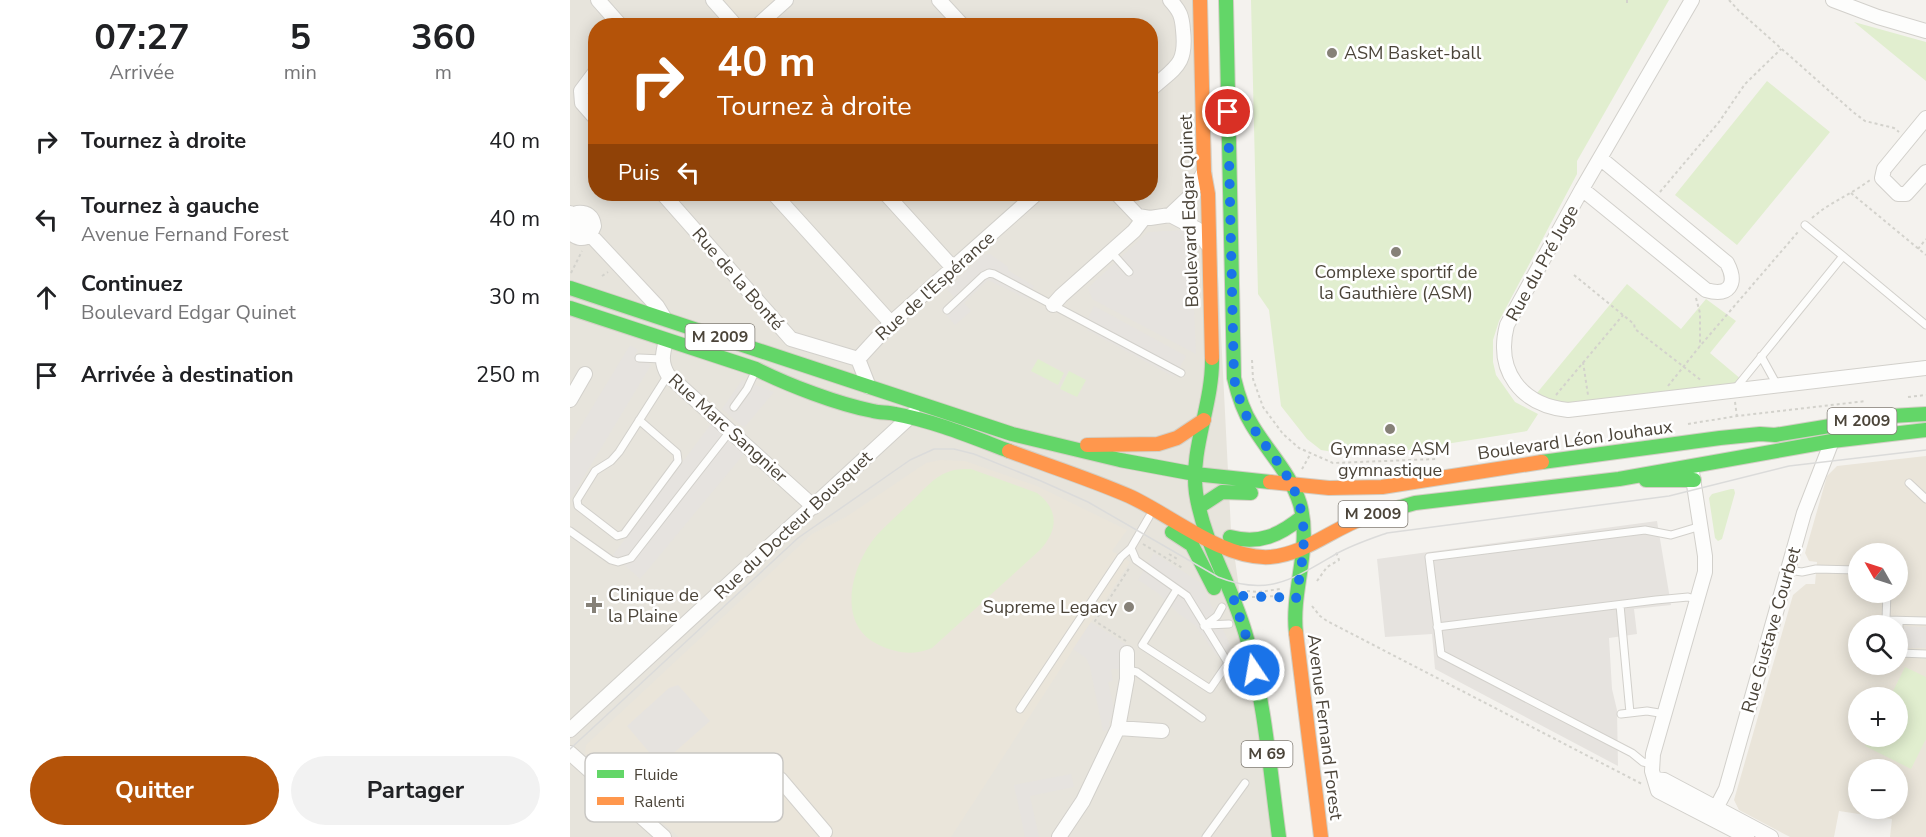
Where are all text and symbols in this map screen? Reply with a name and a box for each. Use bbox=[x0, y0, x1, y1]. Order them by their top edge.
text: 07:27 bbox=[94, 13, 190, 62]
text: 5 bbox=[289, 13, 311, 62]
text: 360 bbox=[411, 13, 476, 62]
text: 40 m bbox=[717, 34, 816, 91]
place label: ASM Basket-ball bbox=[1344, 41, 1482, 65]
icon: right bbox=[618, 42, 696, 120]
marker: ASM Basket-ball bbox=[1325, 46, 1339, 60]
text: Arrivée bbox=[109, 59, 174, 86]
text: min bbox=[284, 59, 317, 86]
text: m bbox=[435, 59, 452, 86]
pin bbox=[1202, 86, 1253, 137]
text: Tournez à droite bbox=[717, 88, 912, 125]
icon: arrive bbox=[1211, 95, 1244, 128]
street label: Boulevard Edgar Quinet bbox=[1174, 113, 1204, 308]
icon: right bbox=[30, 125, 63, 158]
text: Tournez à droite bbox=[81, 126, 246, 156]
text: 40 m bbox=[489, 126, 540, 156]
icon: left bbox=[672, 156, 705, 189]
text: Puis bbox=[618, 158, 660, 188]
text: Tournez à gauche bbox=[81, 191, 259, 221]
street label: Rue du Pré Juge bbox=[1500, 201, 1584, 325]
icon: left bbox=[30, 203, 63, 236]
text: 40 m bbox=[489, 204, 540, 234]
text: Avenue Fernand Forest bbox=[81, 221, 289, 248]
street label: Rue de la Bonté bbox=[687, 223, 789, 335]
street label: Rue de l'Espérance bbox=[870, 226, 1000, 346]
marker: Complexe sportif de la Gauthière (ASM) bbox=[1389, 245, 1403, 259]
place label: Complexe sportif de la Gauthière (ASM) bbox=[1315, 260, 1477, 305]
text: Continuez bbox=[81, 269, 183, 299]
icon: ahead bbox=[30, 281, 63, 314]
text: 30 m bbox=[489, 282, 540, 312]
text: Boulevard Edgar Quinet bbox=[81, 299, 296, 326]
road number: M 2009 bbox=[686, 324, 754, 350]
icon: arrive bbox=[30, 359, 63, 392]
text: Arrivée à destination bbox=[81, 360, 294, 390]
text: 250 m bbox=[476, 360, 540, 390]
street label: Rue Marc Sangnier bbox=[663, 368, 793, 488]
road number: M 2009 bbox=[1828, 408, 1896, 434]
street label: Boulevard Léon Jouhaux bbox=[1476, 414, 1674, 466]
marker: Gymnase ASM gymnastique bbox=[1383, 422, 1397, 436]
place label: Gymnase ASM gymnastique bbox=[1330, 437, 1450, 482]
street label: Rue du Docteur Bousquet bbox=[709, 445, 878, 605]
road number: M 2009 bbox=[1338, 501, 1408, 527]
north arrow bbox=[1848, 543, 1908, 603]
map controls bbox=[1848, 543, 1908, 819]
street label: Rue Gustave Courbet bbox=[1736, 544, 1806, 716]
place label: Clinique de la Plaine bbox=[608, 583, 699, 628]
place label: Supreme Legacy bbox=[983, 595, 1118, 619]
marker: Clinique de la Plaine bbox=[585, 596, 603, 614]
marker: Supreme Legacy bbox=[1122, 600, 1136, 614]
button: search bbox=[1848, 615, 1908, 675]
street label: Avenue Fernand Forest bbox=[1302, 633, 1348, 822]
position arrow bbox=[1222, 638, 1286, 702]
button: + bbox=[1848, 687, 1908, 747]
road number: M 69 bbox=[1242, 741, 1292, 767]
legend bbox=[585, 753, 783, 822]
button: Quitter bbox=[30, 756, 279, 825]
button: Partager bbox=[291, 756, 540, 825]
button: − bbox=[1848, 759, 1908, 819]
text: Fluide bbox=[634, 764, 678, 786]
text: Ralenti bbox=[634, 791, 685, 813]

